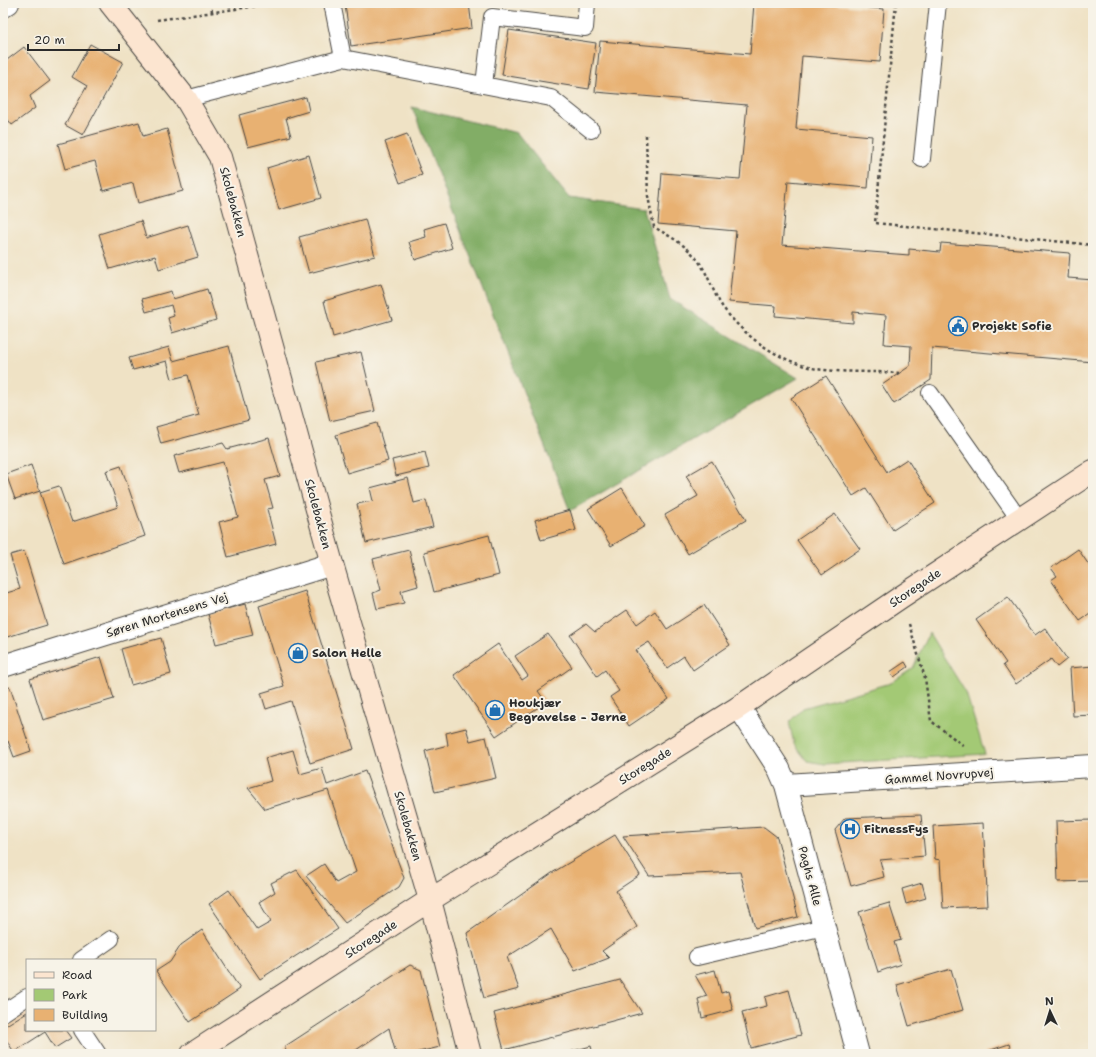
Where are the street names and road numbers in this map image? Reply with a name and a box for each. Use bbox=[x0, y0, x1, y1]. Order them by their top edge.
street label: Skolebakken bbox=[216, 165, 250, 239]
street label: Skolebakken bbox=[301, 477, 335, 551]
street label: Storegade bbox=[886, 565, 944, 611]
street label: Søren Mortensens Vej bbox=[104, 589, 230, 641]
street label: Storegade bbox=[616, 743, 675, 788]
street label: Gammel Novrupvej bbox=[884, 764, 994, 788]
street label: Skolebakken bbox=[390, 789, 426, 863]
street label: Paghs Alle bbox=[794, 844, 826, 908]
street label: Storegade bbox=[342, 916, 400, 962]

